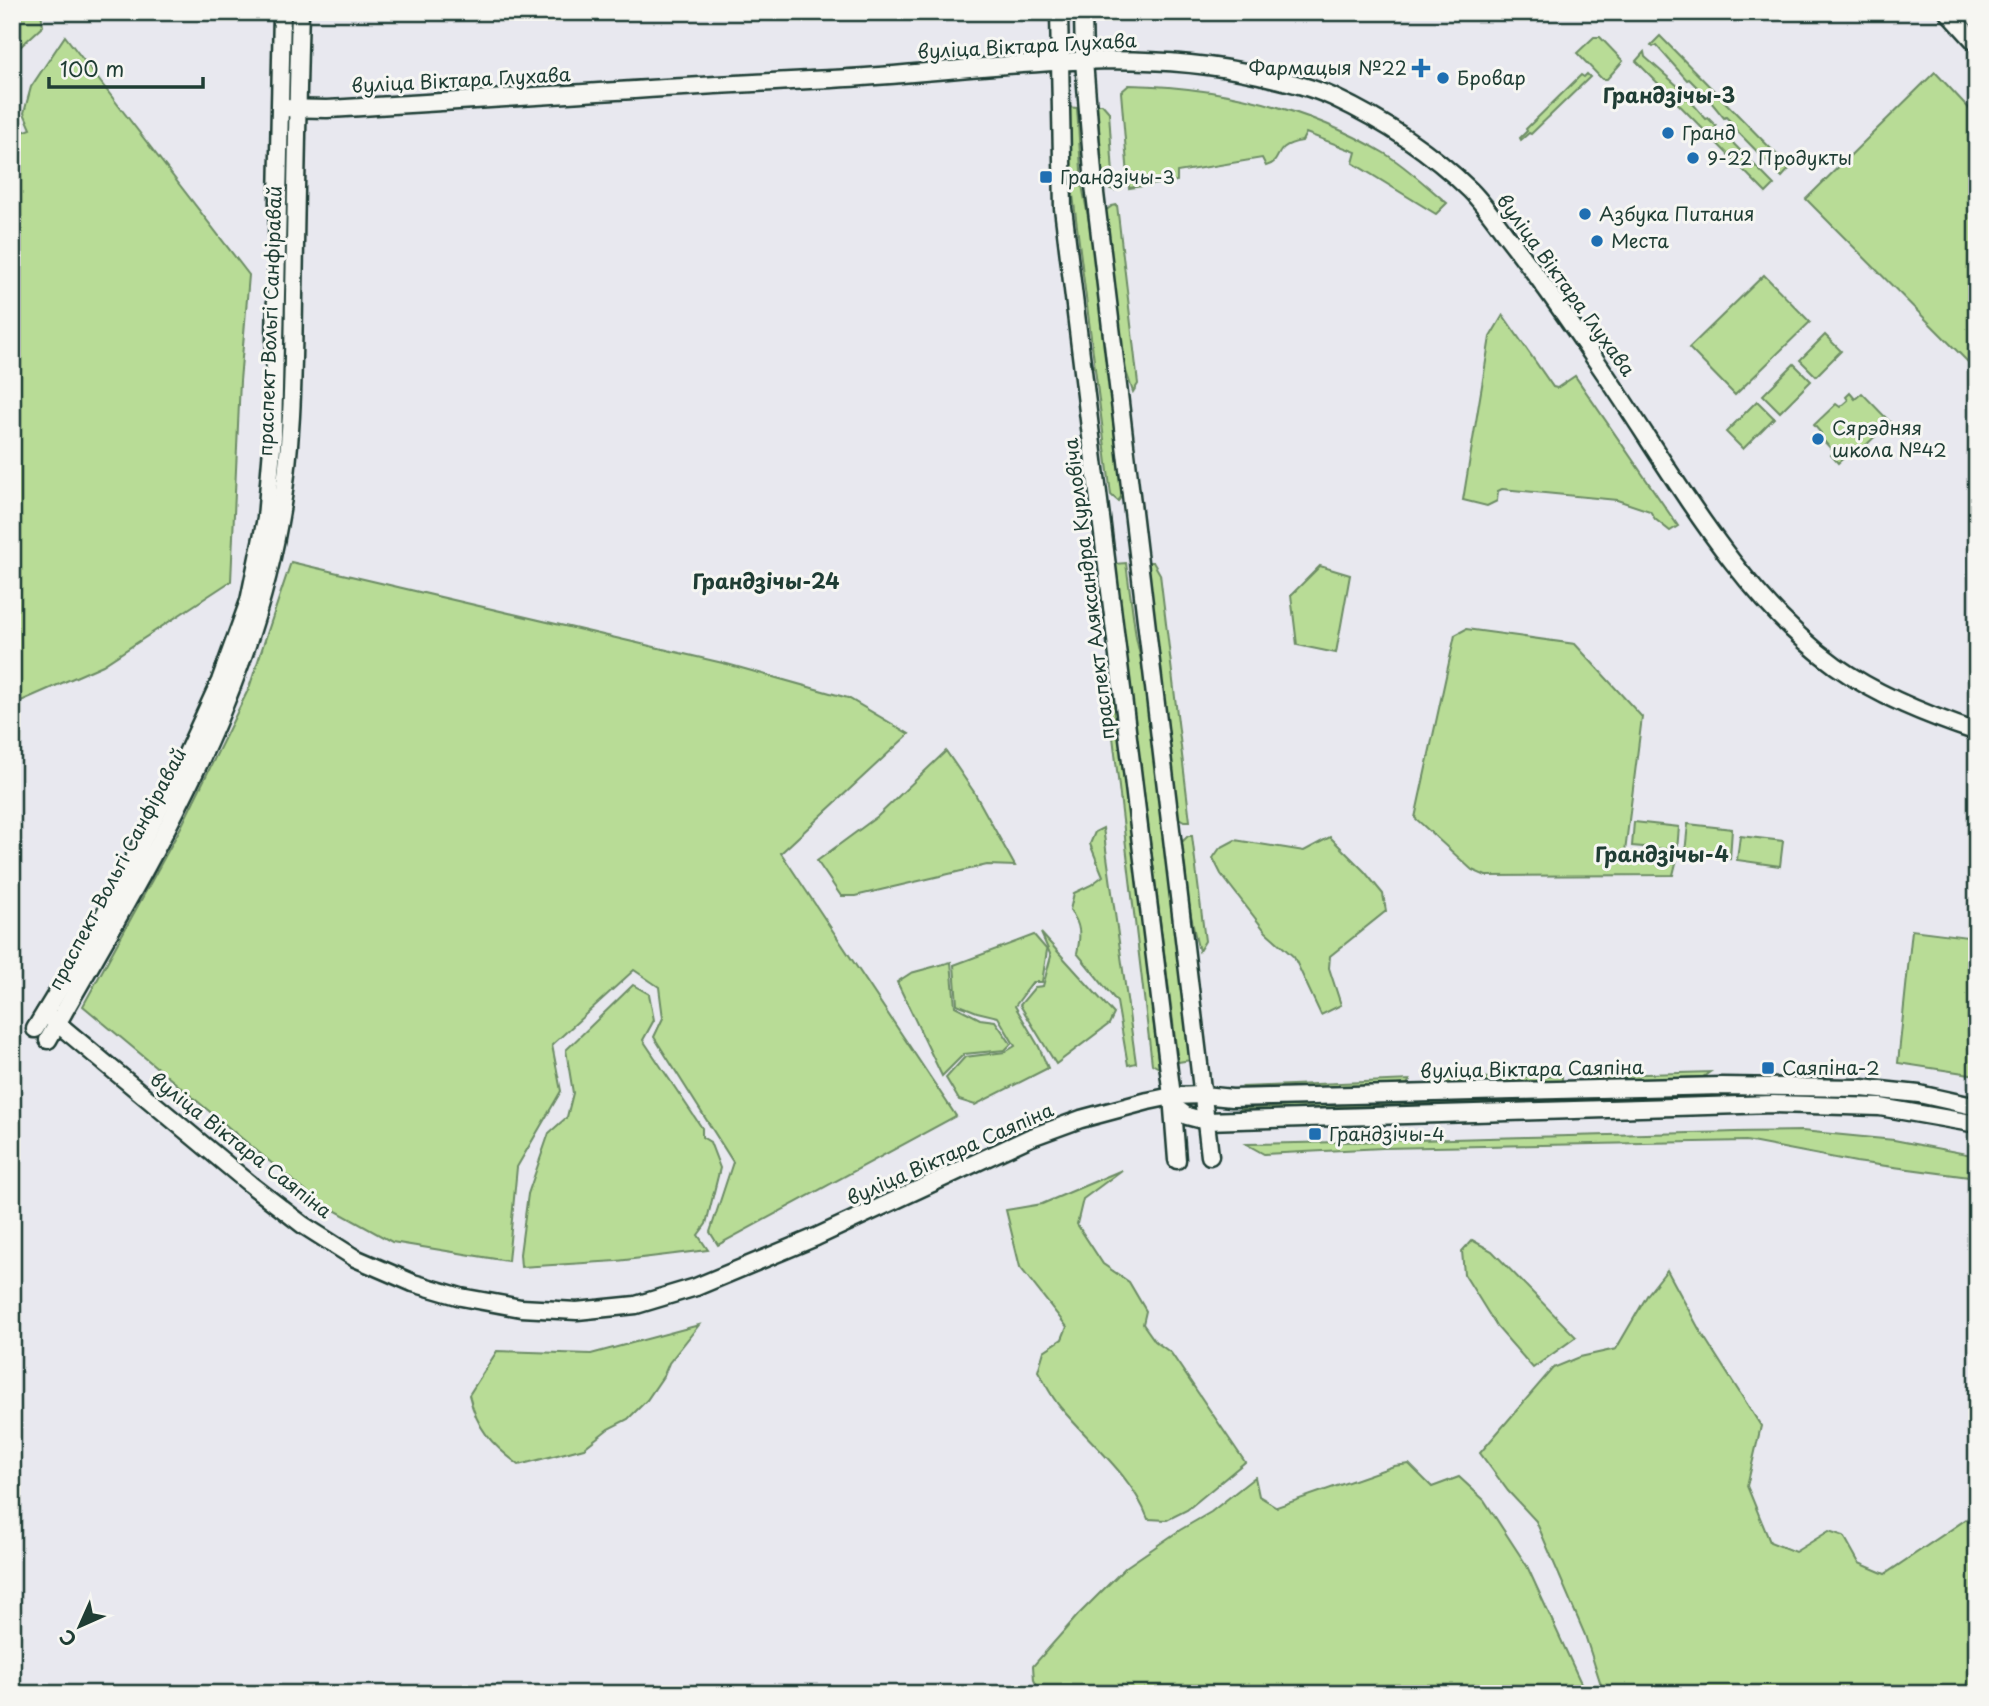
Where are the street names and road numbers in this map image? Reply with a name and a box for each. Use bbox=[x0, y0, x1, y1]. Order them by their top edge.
street label: вуліца Віктара Глухава bbox=[917, 25, 1137, 65]
street label: вуліца Віктара Глухава bbox=[351, 59, 571, 99]
street label: праспект Вольгі Санфіравай bbox=[250, 185, 288, 457]
street label: вуліца Віктара Глухава bbox=[1491, 187, 1643, 381]
street label: праспект Аляксандра Курловіча bbox=[1056, 436, 1120, 742]
street label: праспект Вольгі Санфіравай bbox=[40, 743, 192, 995]
street label: вуліца Віктара Саяпіна bbox=[1420, 1052, 1644, 1084]
street label: вуліца Віктара Саяпіна bbox=[145, 1064, 338, 1224]
street label: вуліца Віктара Саяпіна bbox=[842, 1095, 1058, 1211]

